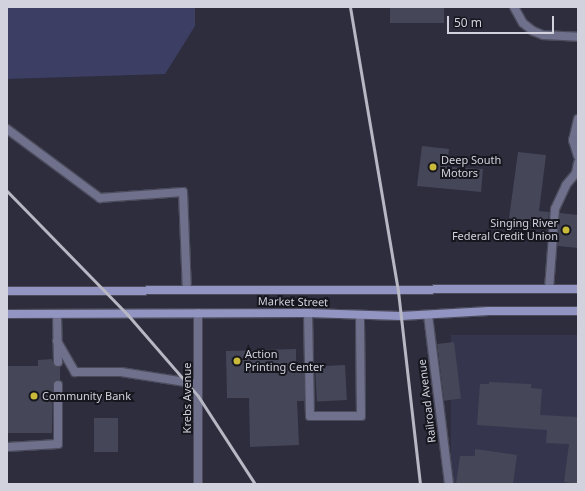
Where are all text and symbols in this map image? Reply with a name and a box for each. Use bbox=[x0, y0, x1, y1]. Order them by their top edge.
scale bar bbox=[449, 8, 556, 34]
text: 50 m bbox=[454, 14, 482, 31]
place label: Deep South Motors bbox=[441, 154, 501, 180]
marker: Deep South Motors bbox=[428, 162, 438, 172]
place label: Singing River Federal Credit Union bbox=[452, 217, 558, 243]
marker: Singing River Federal Credit Union bbox=[561, 225, 571, 235]
street label: Market Street bbox=[258, 295, 328, 309]
place label: Action Printing Center bbox=[245, 348, 324, 374]
marker: Action Printing Center bbox=[232, 356, 242, 366]
street label: Railroad Avenue bbox=[415, 358, 439, 444]
street label: Krebs Avenue bbox=[180, 363, 194, 433]
place label: Community Bank bbox=[42, 389, 131, 403]
marker: Community Bank bbox=[29, 391, 39, 401]

